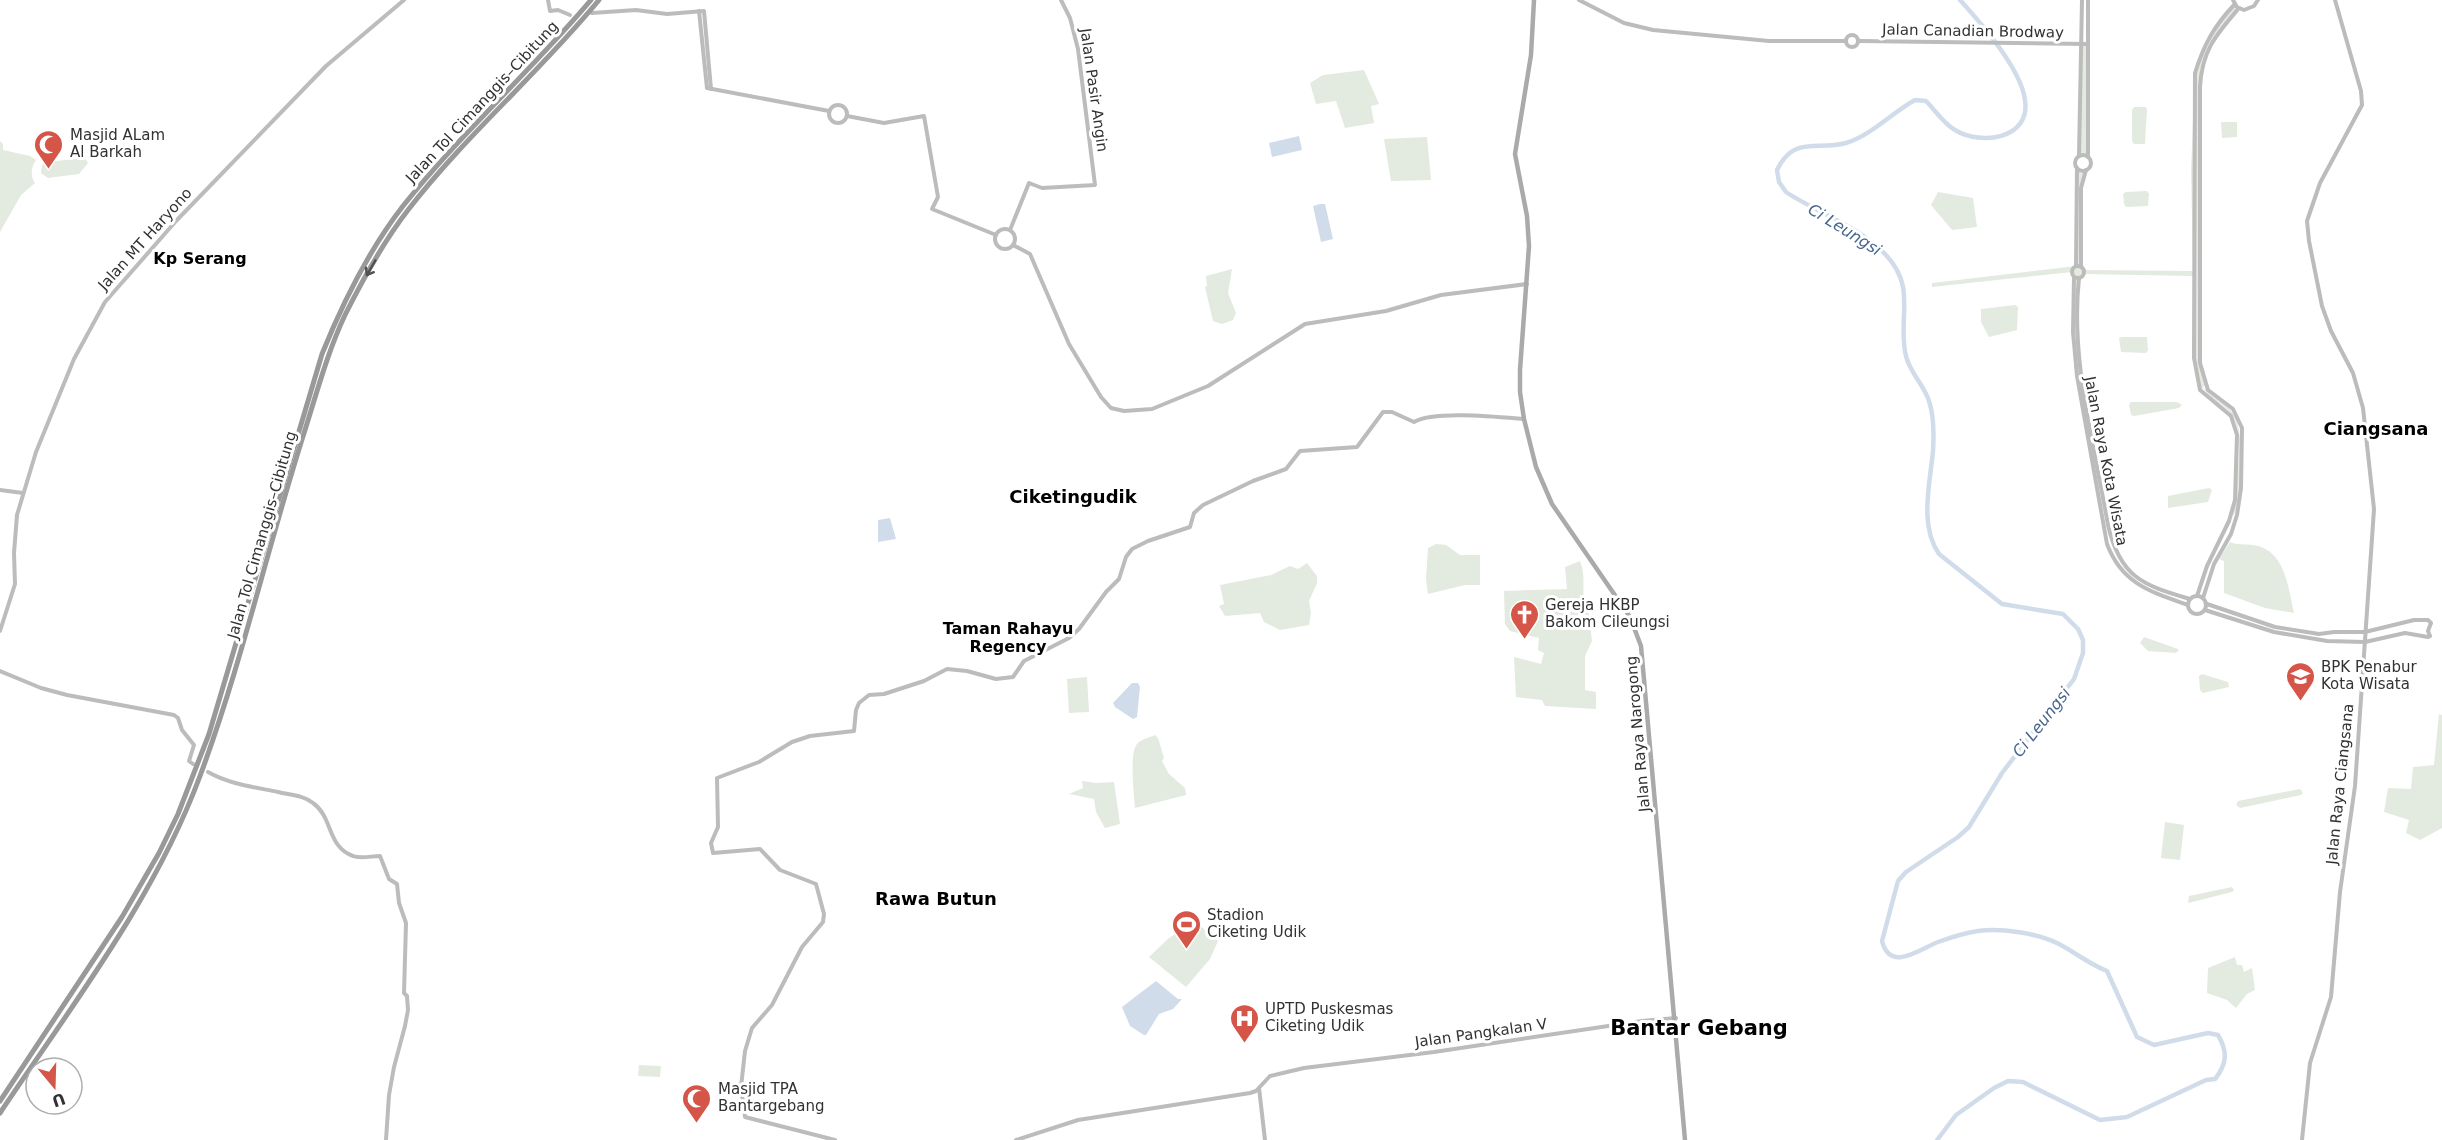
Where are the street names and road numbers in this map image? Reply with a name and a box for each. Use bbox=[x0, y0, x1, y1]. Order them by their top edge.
street label: Jalan Tol Cimanggis–Cibitung bbox=[401, 17, 562, 188]
street label: Jalan Canadian Brodway bbox=[1881, 20, 2064, 42]
street label: Jalan Pasir Angin bbox=[1076, 26, 1112, 153]
street label: Jalan MT Haryono bbox=[94, 184, 196, 295]
street label: Jalan Raya Kota Wisata bbox=[2081, 374, 2131, 547]
street label: Jalan Tol Cimanggis–Cibitung bbox=[223, 429, 300, 642]
street label: Jalan Raya Narogong bbox=[1622, 655, 1654, 814]
street label: Jalan Raya Ciangsana bbox=[2322, 703, 2357, 866]
street label: Jalan Pangkalan V bbox=[1413, 1015, 1549, 1051]

